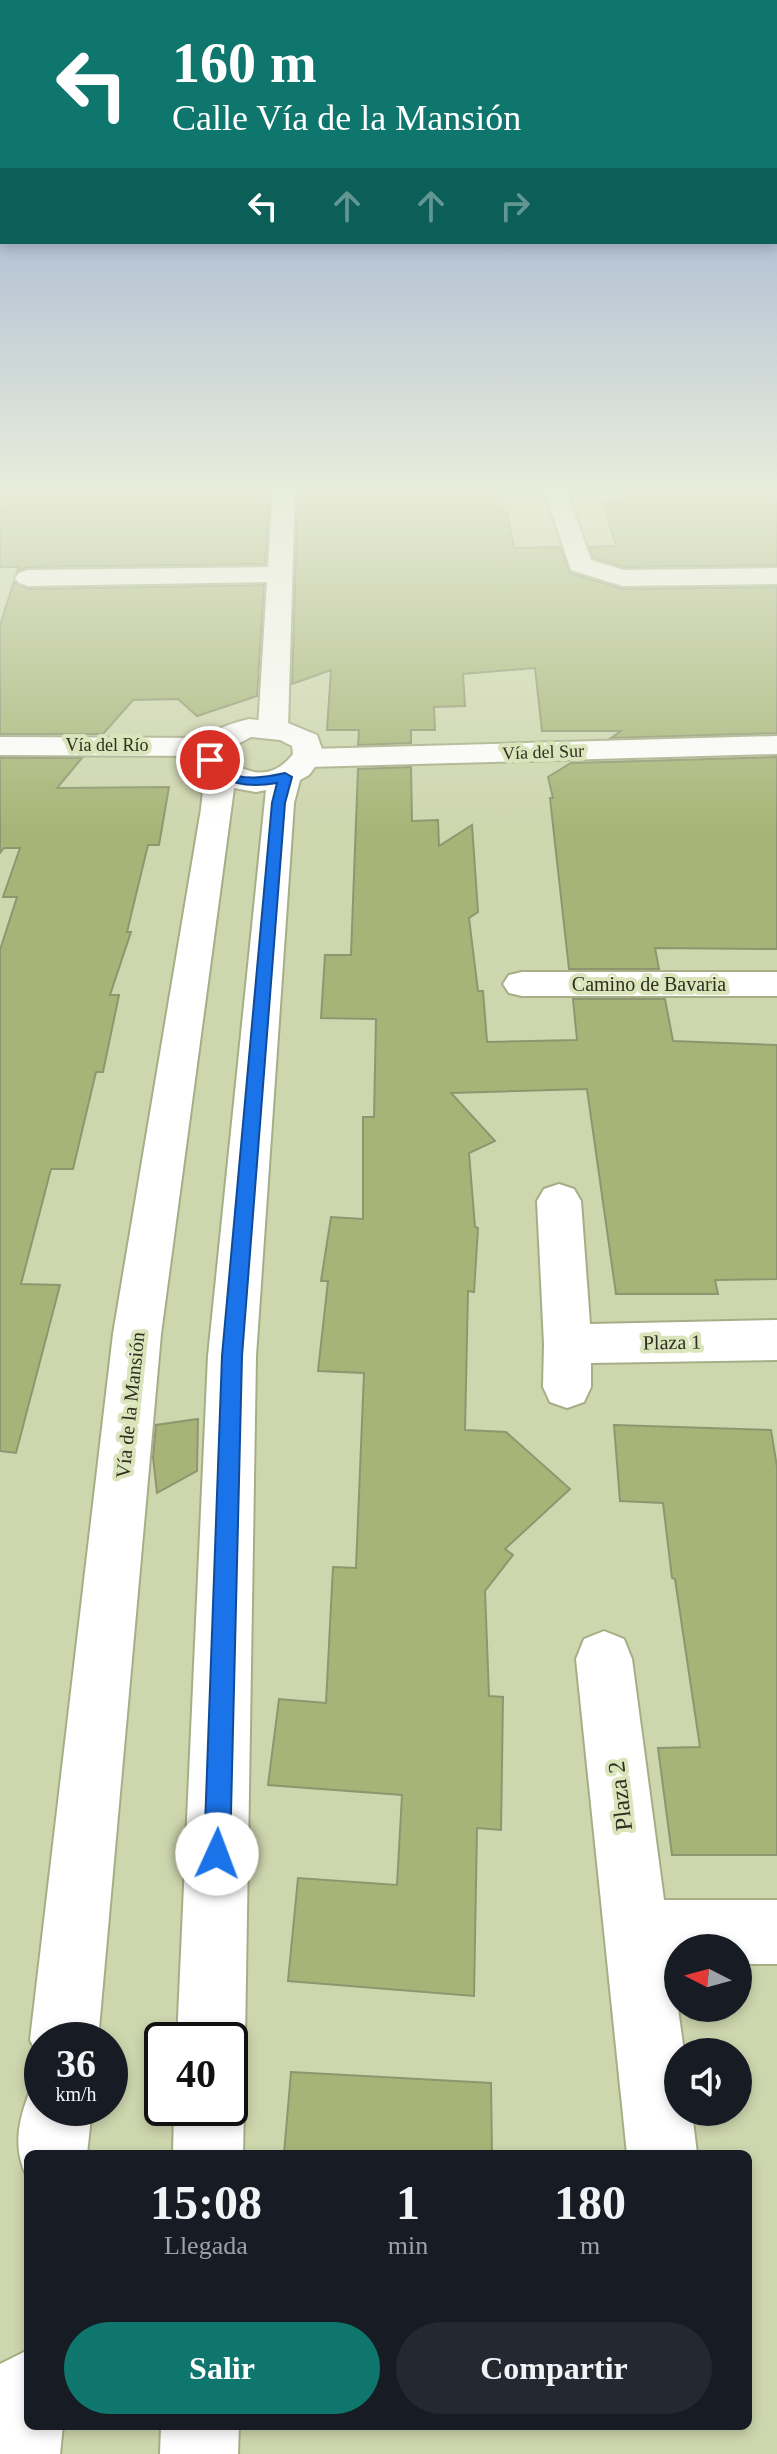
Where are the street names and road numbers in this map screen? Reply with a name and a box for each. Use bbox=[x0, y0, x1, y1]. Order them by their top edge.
street label: Vía del Río bbox=[66, 735, 149, 755]
street label: Vía del Sur bbox=[502, 741, 584, 763]
street label: Camino de Bavaria bbox=[572, 973, 726, 995]
street label: Plaza 1 bbox=[643, 1330, 701, 1354]
street label: Vía de la Mansión bbox=[111, 1331, 149, 1479]
street label: Plaza 2 bbox=[603, 1760, 637, 1832]

